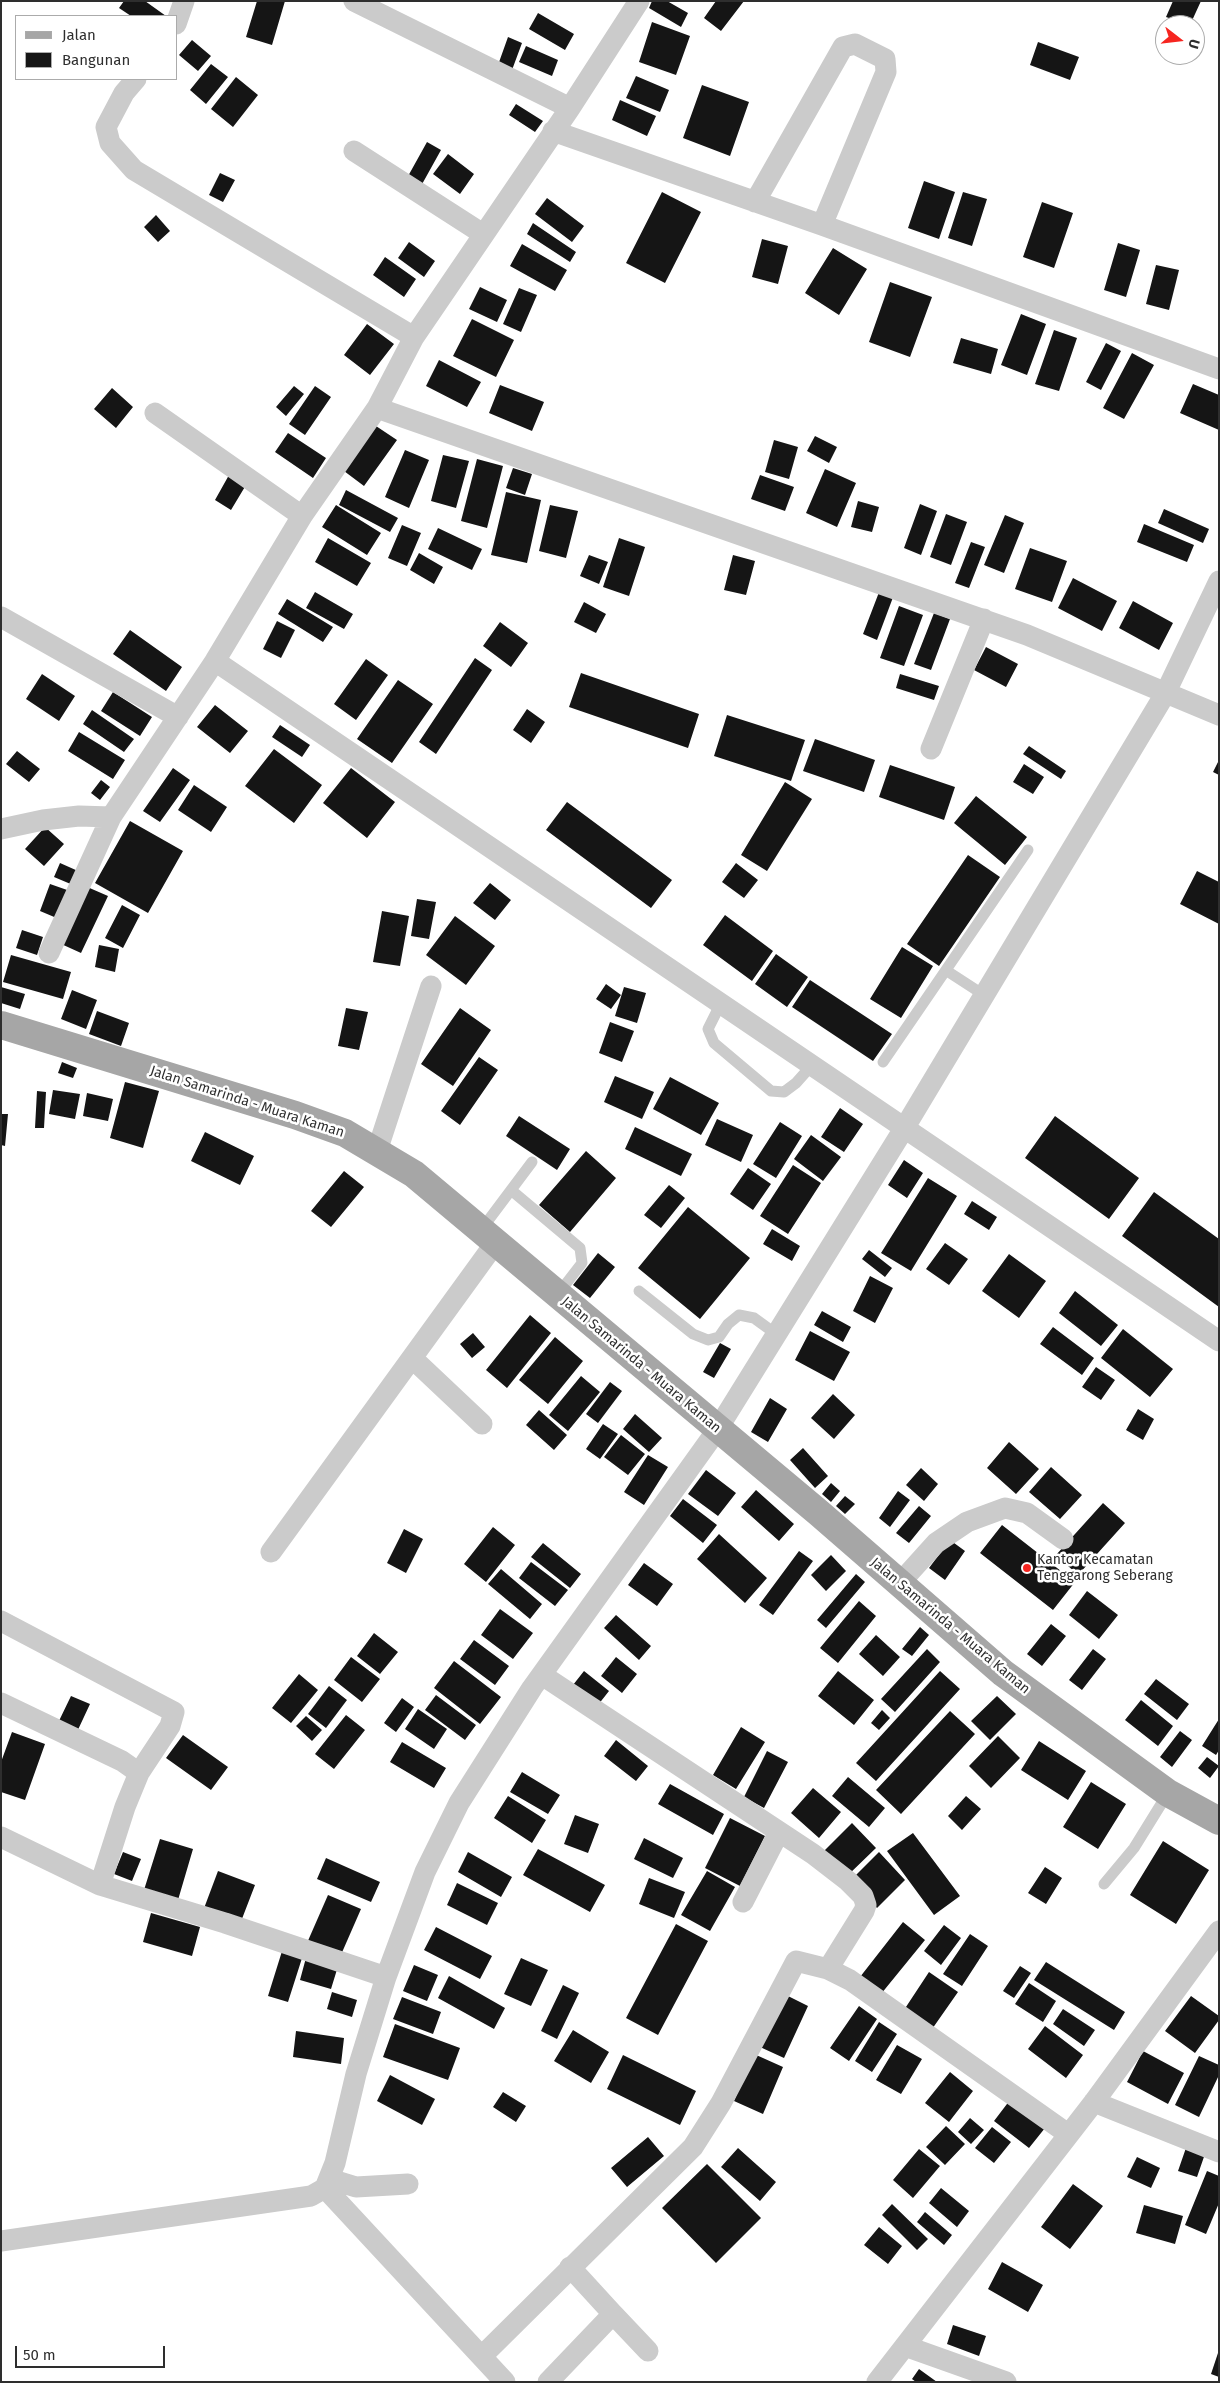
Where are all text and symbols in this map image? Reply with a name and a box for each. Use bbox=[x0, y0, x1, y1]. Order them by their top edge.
legend bbox=[15, 15, 178, 80]
north arrow bbox=[1155, 15, 1205, 65]
text: Jalan bbox=[62, 26, 96, 44]
text: U bbox=[1185, 37, 1203, 51]
text: Bangunan bbox=[62, 51, 130, 69]
street label: Jalan Samarinda - Muara Kaman bbox=[148, 1063, 346, 1141]
street label: Jalan Samarinda - Muara Kaman bbox=[558, 1293, 724, 1437]
place label: Kantor Kecamatan Tenggarong Seberang bbox=[1037, 1552, 1173, 1584]
street label: Jalan Samarinda - Muara Kaman bbox=[867, 1554, 1033, 1698]
marker: Kantor Kecamatan Tenggarong Seberang bbox=[1021, 1562, 1033, 1574]
scale bar bbox=[18, 2336, 168, 2368]
text: 50 m bbox=[23, 2346, 56, 2364]

